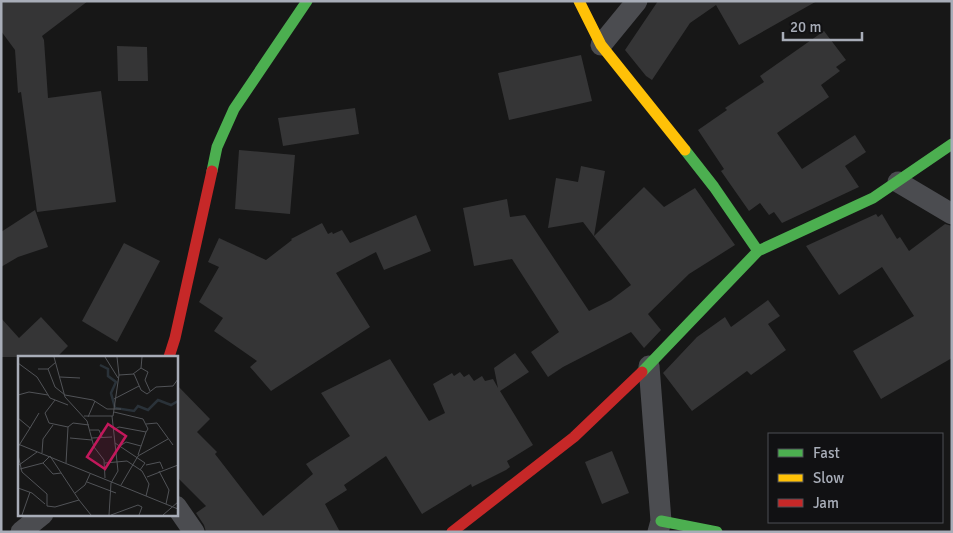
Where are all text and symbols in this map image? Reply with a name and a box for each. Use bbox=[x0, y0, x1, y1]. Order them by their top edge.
scale bar bbox=[783, 10, 862, 42]
text: 20 m bbox=[790, 18, 821, 36]
inset map bbox=[18, 356, 178, 516]
legend bbox=[768, 433, 943, 523]
text: Fast bbox=[813, 444, 840, 462]
text: Slow bbox=[813, 469, 844, 487]
text: Jam bbox=[813, 494, 839, 512]

